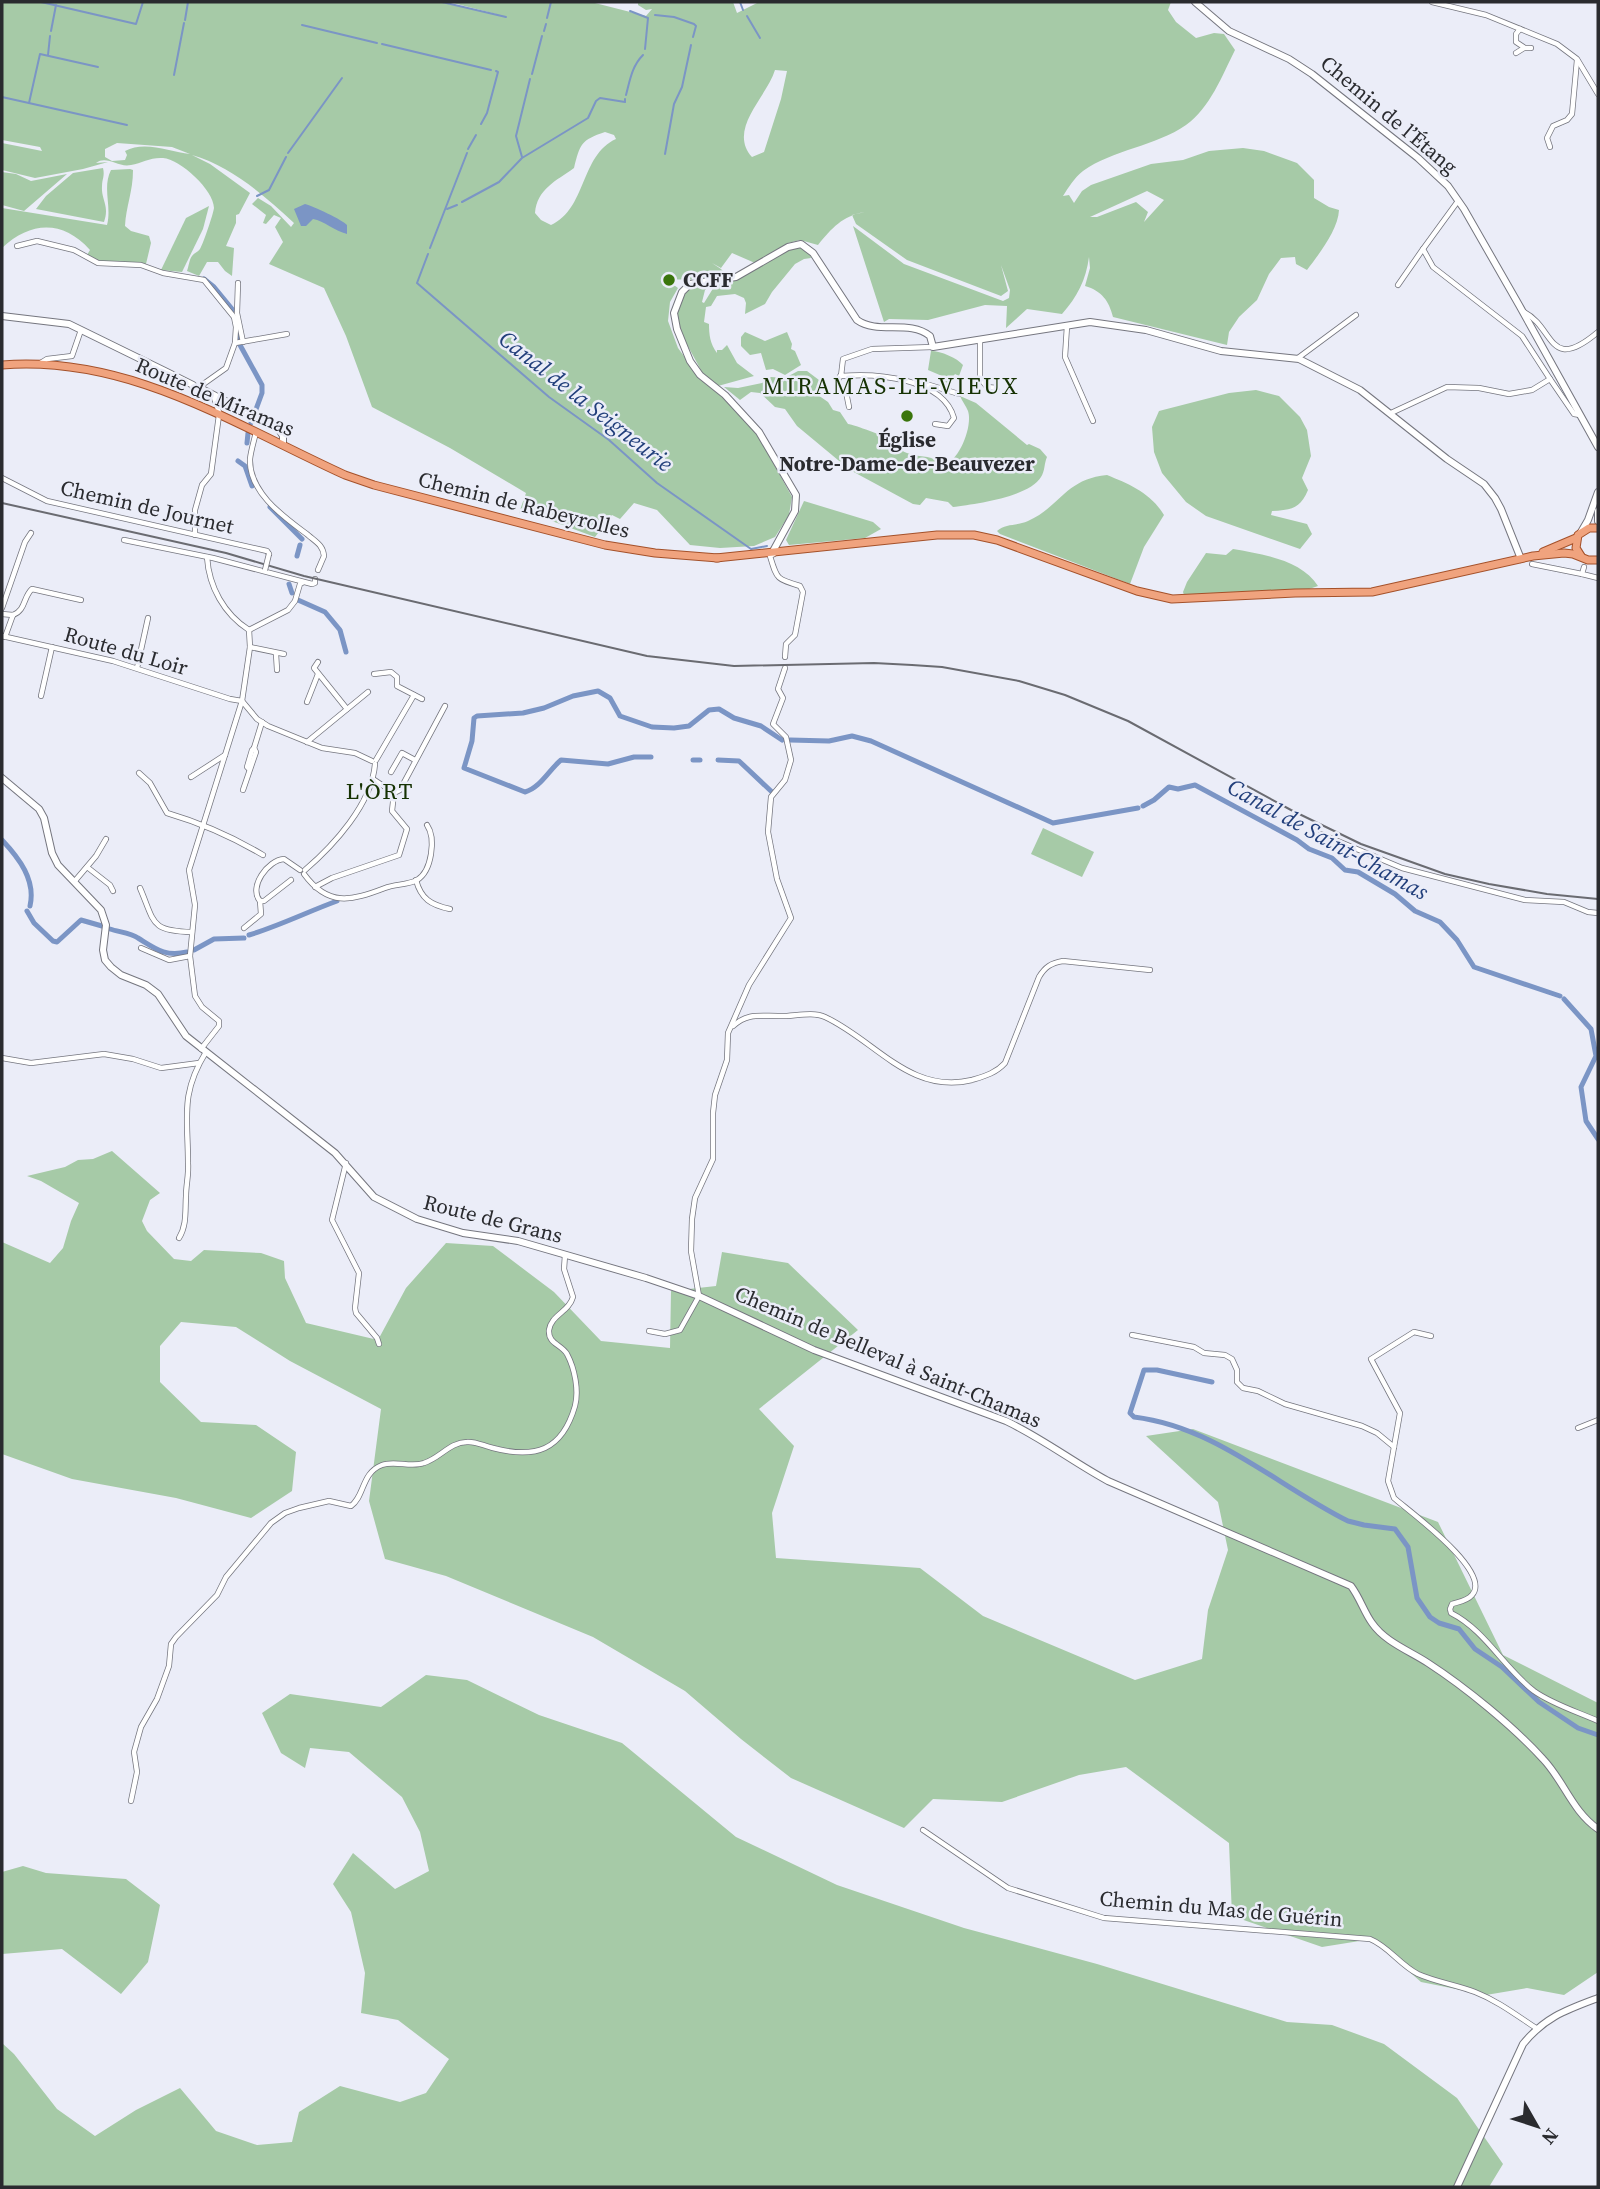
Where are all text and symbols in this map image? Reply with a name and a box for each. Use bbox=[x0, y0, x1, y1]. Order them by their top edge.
street label: Chemin de l’Étang bbox=[1315, 49, 1464, 181]
place label: CCFF bbox=[683, 265, 733, 294]
marker: CCFF bbox=[661, 272, 677, 288]
water label: Canal de la Seigneurie bbox=[492, 323, 680, 479]
street label: Route de Miramas bbox=[131, 350, 299, 443]
district label: MIRAMAS-LE-VIEUX bbox=[762, 369, 1020, 402]
marker: Église Notre-Dame-de-Beauvezer bbox=[899, 408, 915, 424]
place label: Église Notre-Dame-de-Beauvezer bbox=[779, 425, 1035, 478]
street label: Chemin de Rabeyrolles bbox=[415, 464, 633, 545]
street label: Chemin de Journet bbox=[58, 472, 237, 541]
street label: Route du Loir bbox=[61, 619, 192, 682]
water label: Canal de Saint-Chamas bbox=[1222, 771, 1435, 908]
district label: L'ÒRT bbox=[346, 775, 414, 807]
street label: Route de Grans bbox=[421, 1187, 566, 1250]
street label: Chemin de Belleval à Saint-Chamas bbox=[730, 1279, 1046, 1434]
street label: Chemin du Mas de Guérin bbox=[1098, 1883, 1344, 1934]
north arrow bbox=[1502, 2091, 1572, 2161]
text: N bbox=[1536, 2123, 1565, 2150]

